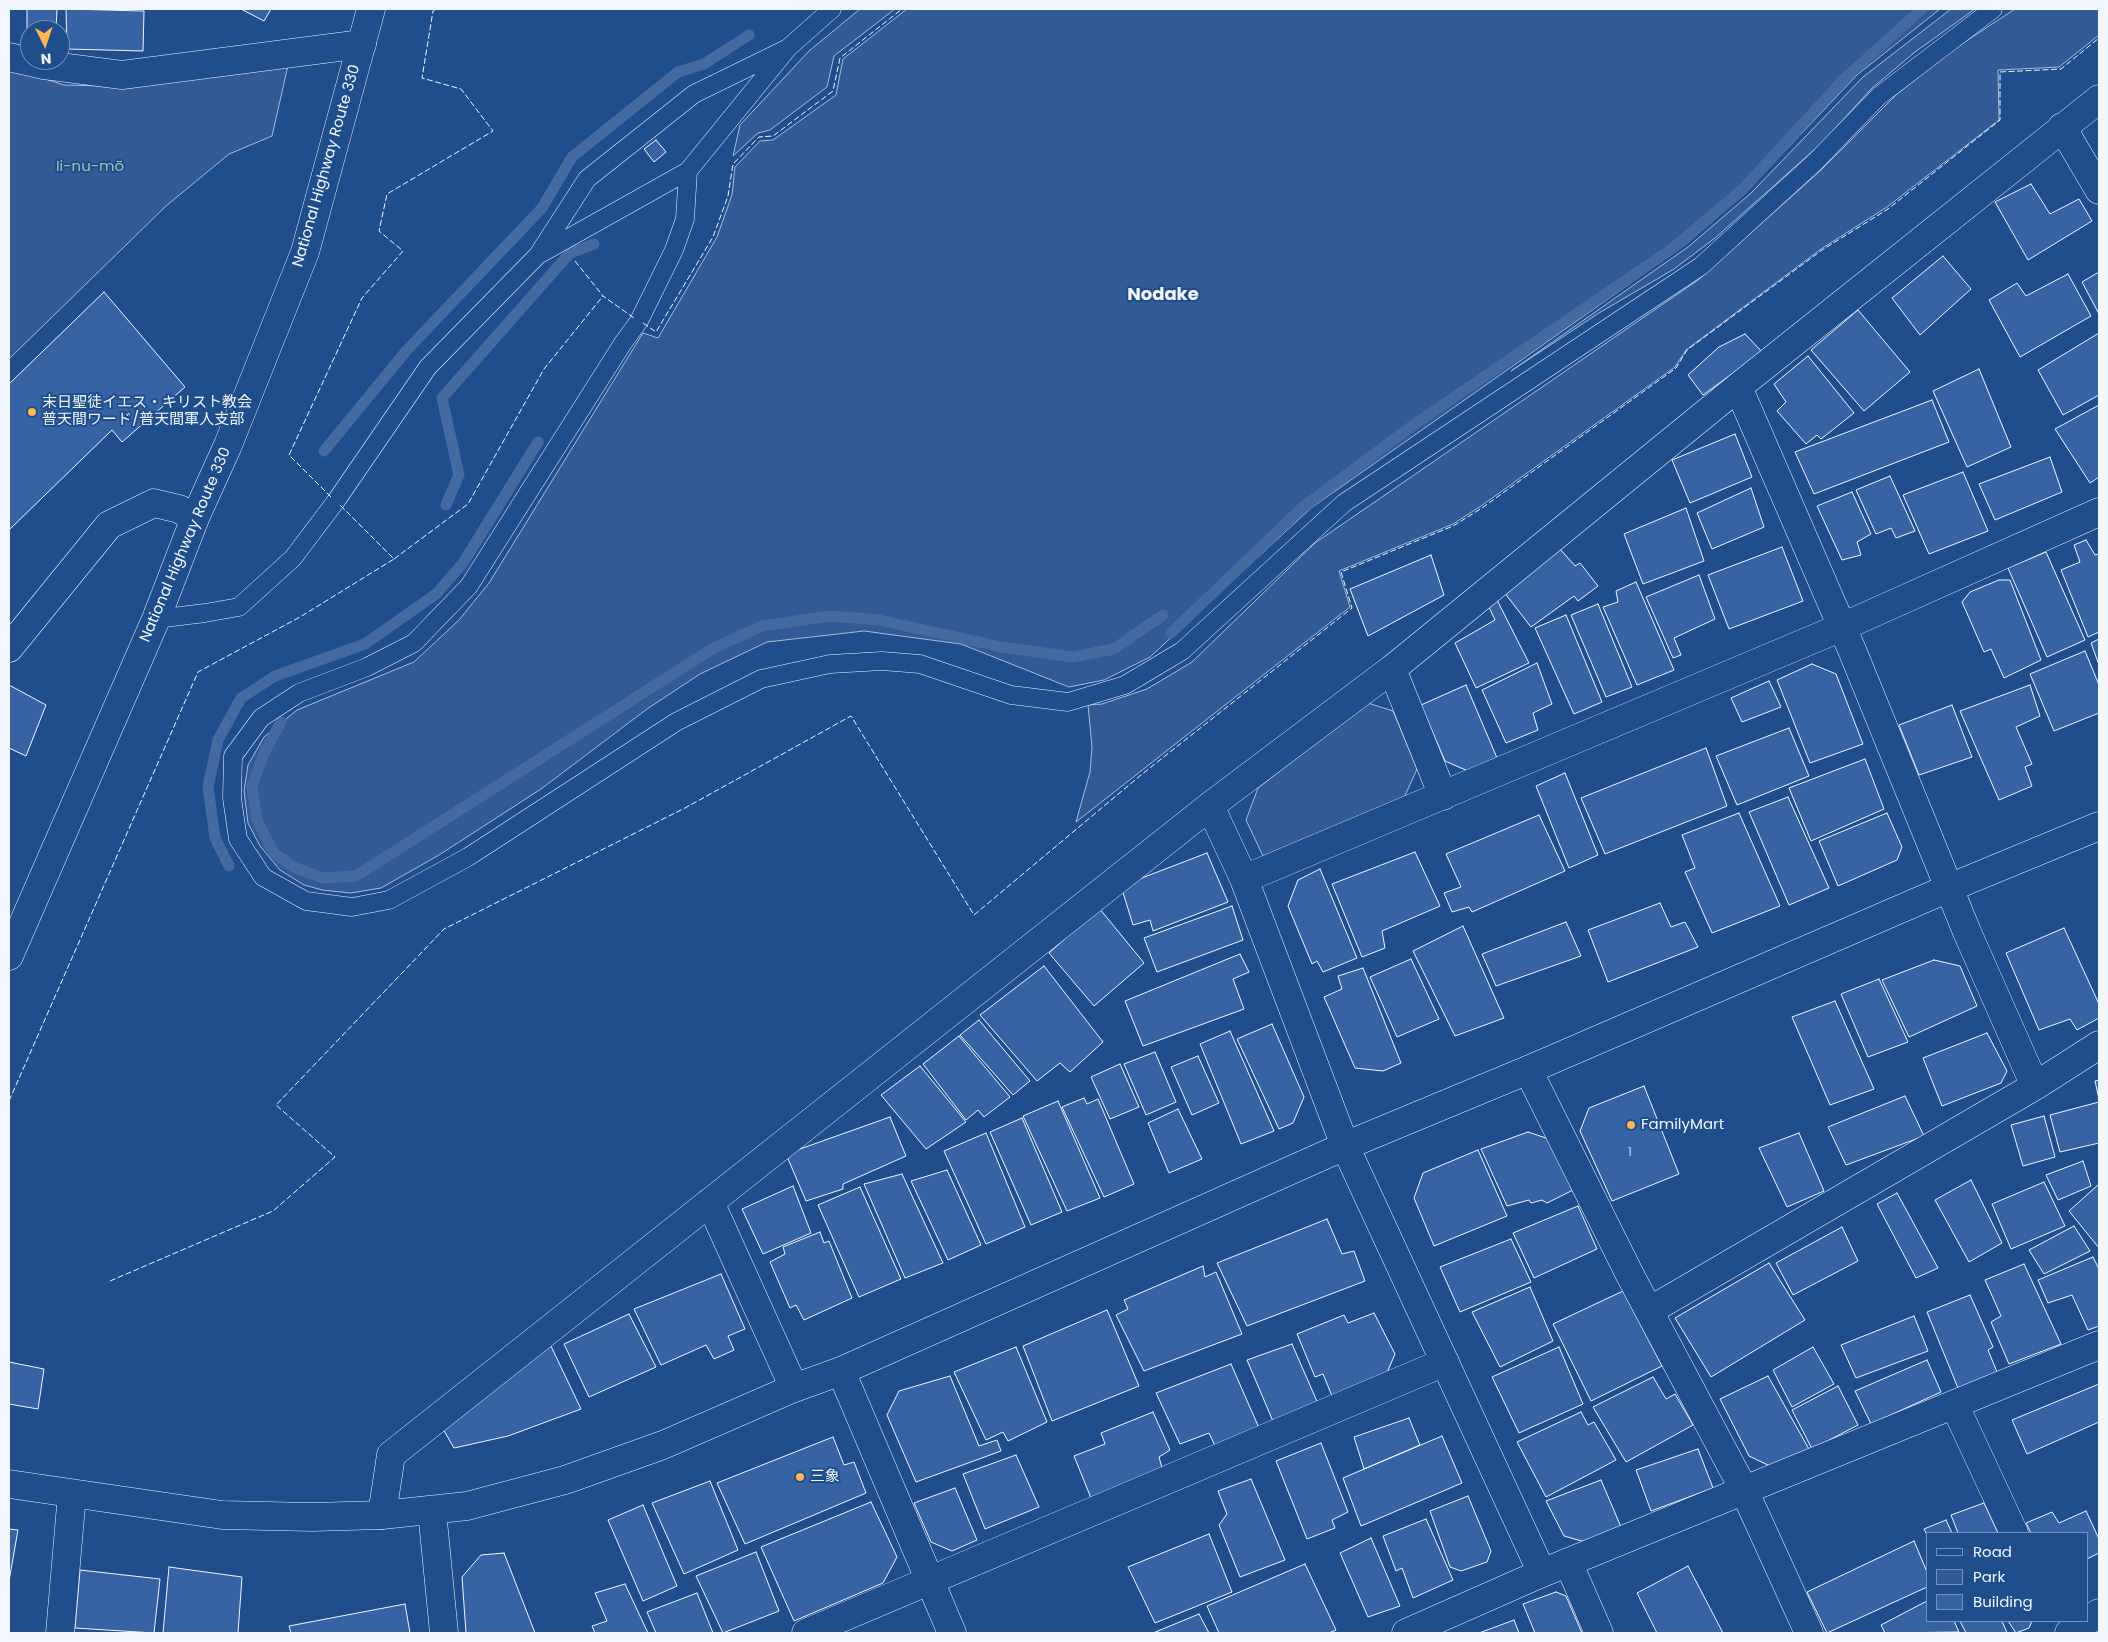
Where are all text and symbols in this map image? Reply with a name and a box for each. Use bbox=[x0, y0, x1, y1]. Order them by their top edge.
north arrow bbox=[20, 20, 70, 70]
text: N bbox=[40, 49, 52, 69]
street label: National Highway Route 330 bbox=[289, 63, 365, 269]
park label: Ii-nu-mō bbox=[56, 158, 124, 176]
district label: Nodake bbox=[1127, 284, 1199, 306]
place label: 末日聖徒イエス・キリスト教会 普天間ワード/普天間軍人支部 bbox=[42, 394, 252, 429]
marker: 末日聖徒イエス・キリスト教会 普天間ワード/普天間軍人支部 bbox=[26, 406, 38, 418]
street label: National Highway Route 330 bbox=[137, 445, 235, 645]
place label: FamilyMart bbox=[1641, 1116, 1724, 1134]
marker: FamilyMart bbox=[1625, 1119, 1637, 1131]
house number: 1 bbox=[1628, 1146, 1632, 1160]
place label: 三象 bbox=[810, 1468, 840, 1486]
marker: 三象 bbox=[794, 1471, 806, 1483]
legend bbox=[1926, 1532, 2088, 1622]
text: Road bbox=[1973, 1541, 2012, 1562]
text: Park bbox=[1973, 1566, 2005, 1587]
text: Building bbox=[1973, 1591, 2033, 1612]

